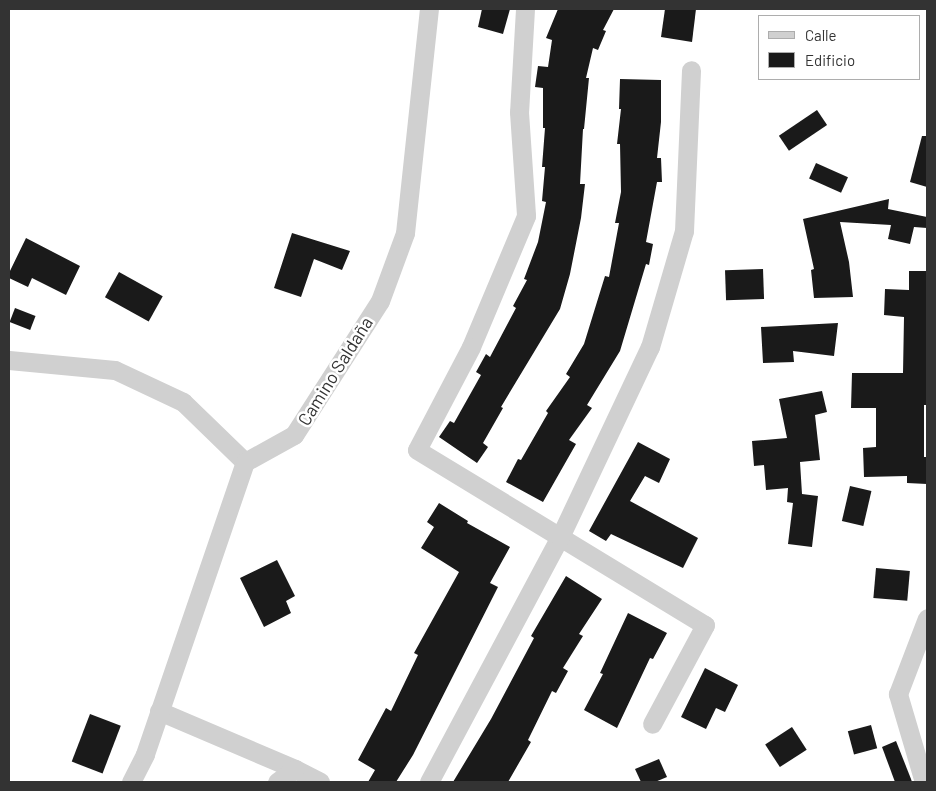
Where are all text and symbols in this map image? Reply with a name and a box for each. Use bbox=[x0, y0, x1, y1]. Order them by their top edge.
legend bbox=[758, 15, 921, 80]
text: Calle bbox=[805, 26, 837, 44]
text: Edificio bbox=[805, 51, 855, 69]
street label: Camino Saldaña bbox=[293, 313, 377, 429]

